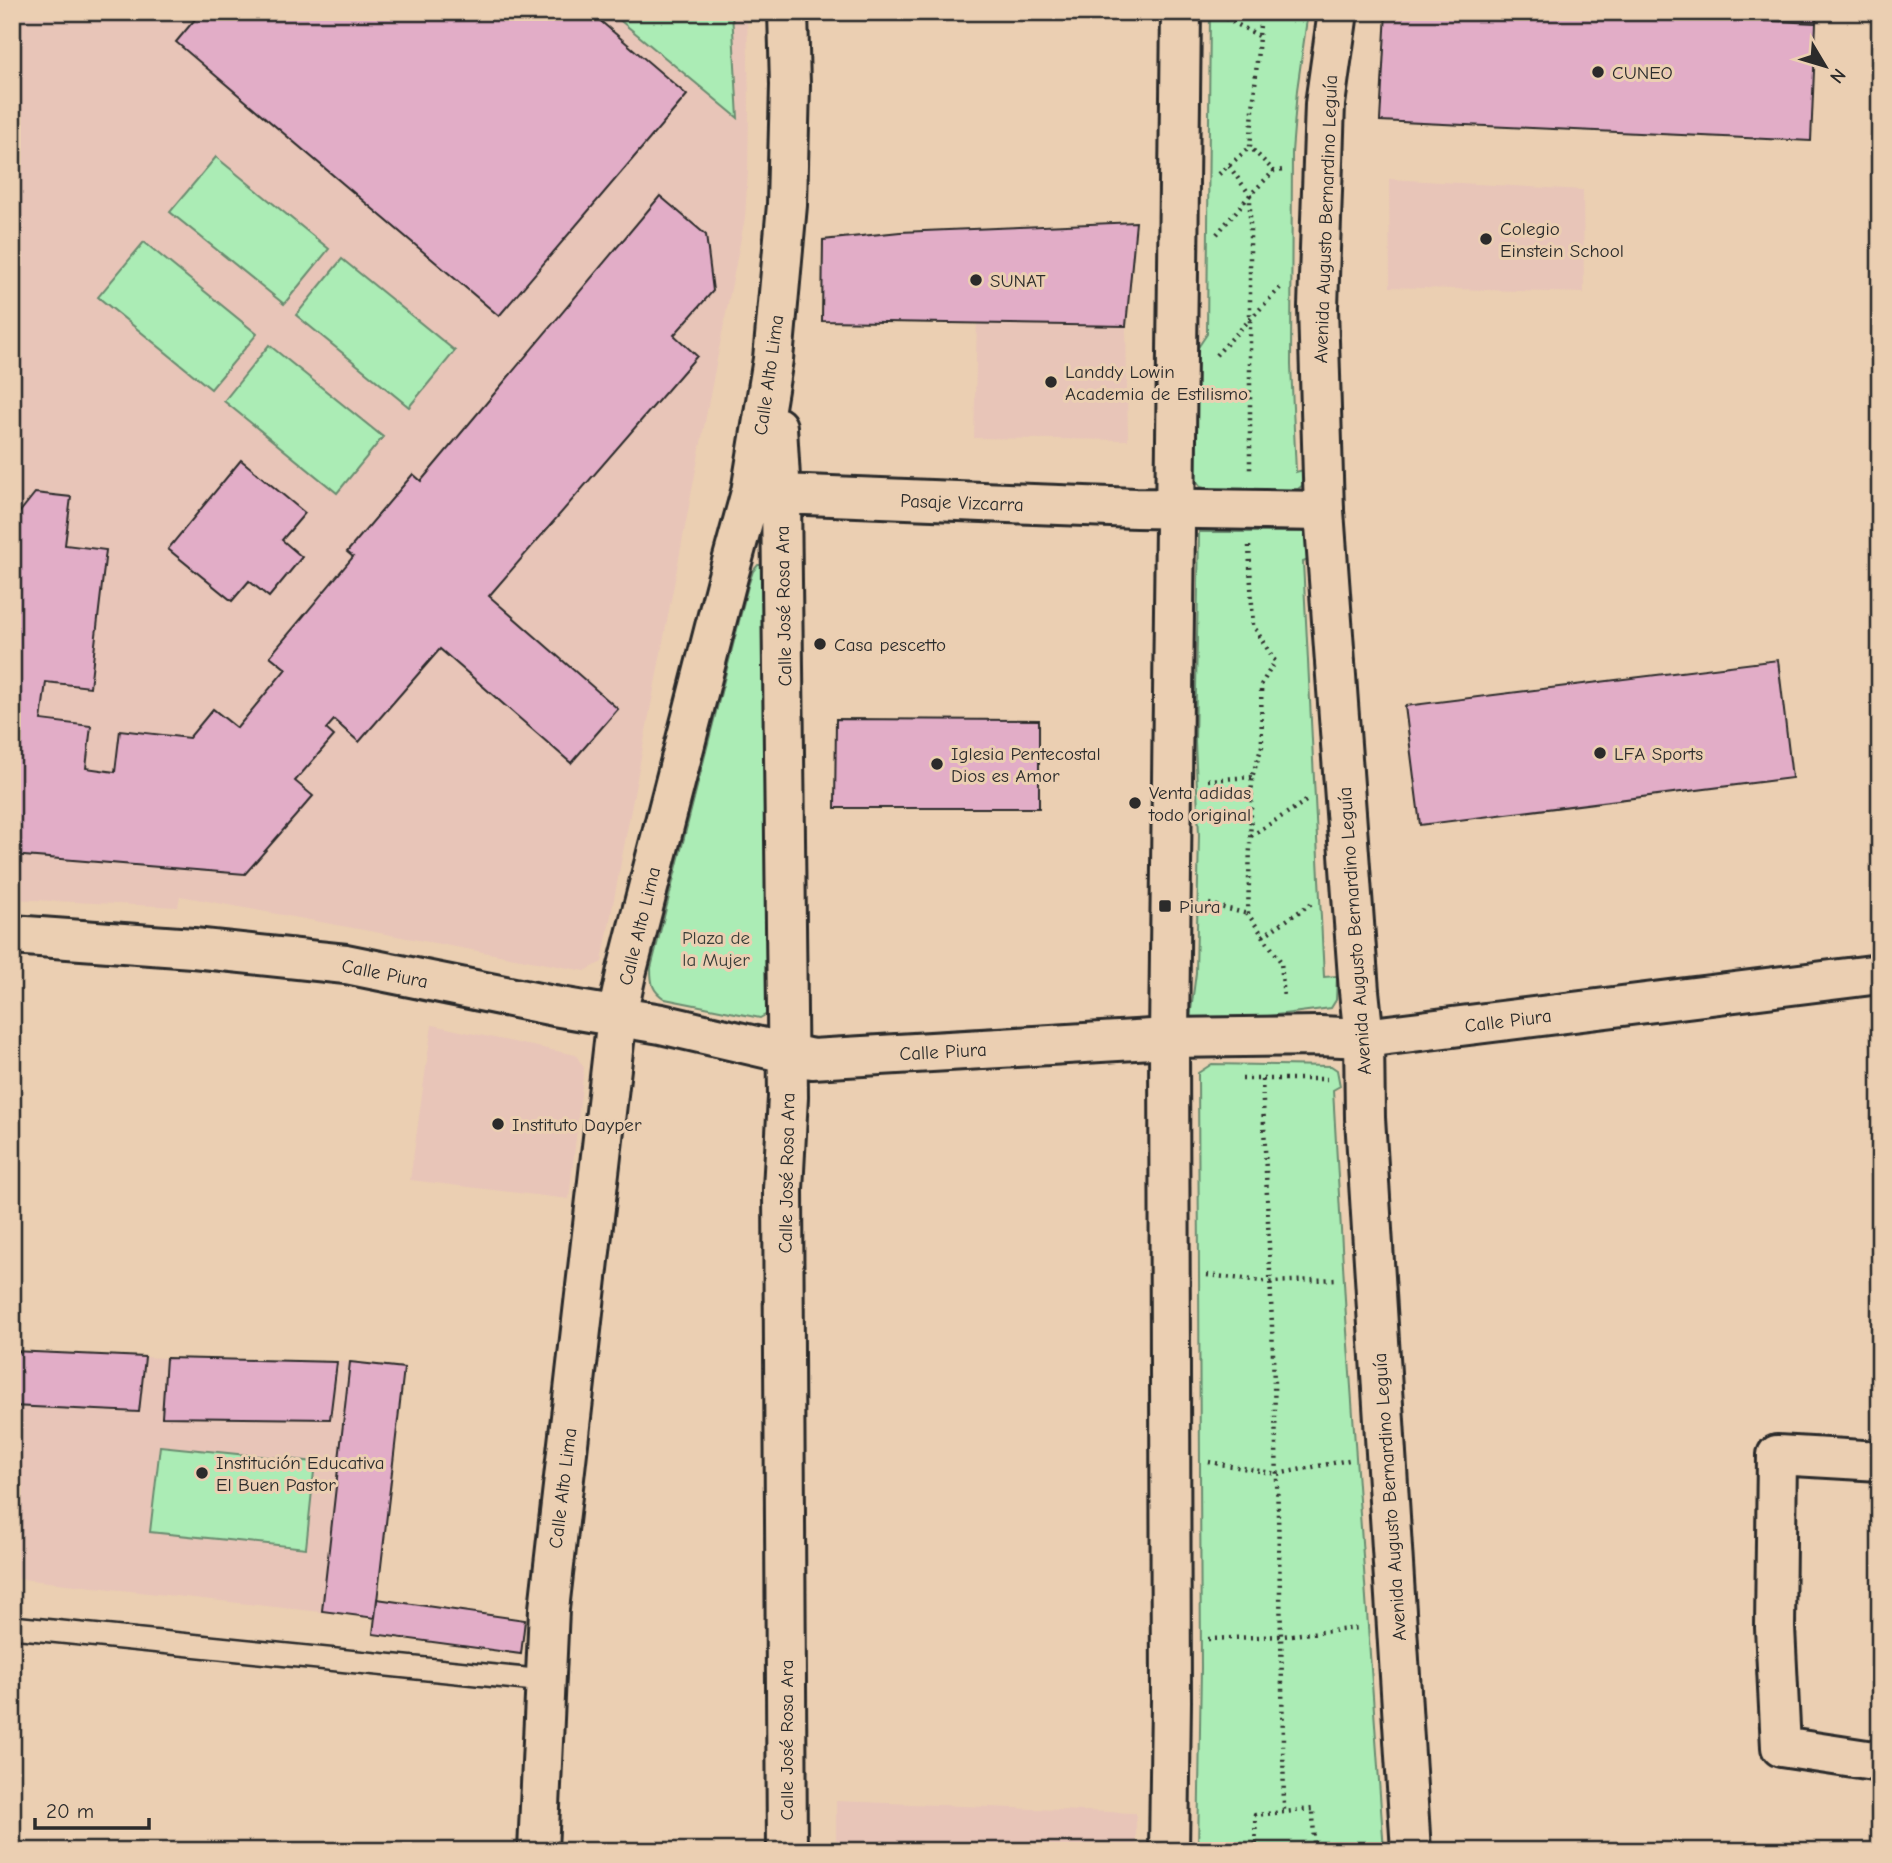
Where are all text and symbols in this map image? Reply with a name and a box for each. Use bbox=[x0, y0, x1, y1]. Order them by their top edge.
north arrow bbox=[1790, 32, 1860, 102]
place label: CUNEO bbox=[1612, 62, 1673, 84]
marker: CUNEO bbox=[1590, 64, 1606, 80]
text: N bbox=[1825, 64, 1850, 88]
street label: Avenida Augusto Bernardino Leguía bbox=[1310, 74, 1342, 364]
place label: Colegio Einstein School bbox=[1500, 218, 1624, 262]
marker: Colegio Einstein School bbox=[1478, 231, 1494, 247]
place label: SUNAT bbox=[990, 270, 1046, 292]
marker: SUNAT bbox=[968, 272, 984, 288]
street label: Calle Alto Lima bbox=[750, 313, 788, 437]
place label: Landdy Lowin Academia de Estilismo bbox=[1065, 361, 1248, 405]
marker: Landdy Lowin Academia de Estilismo bbox=[1043, 374, 1059, 390]
street label: Pasaje Vizcarra bbox=[900, 490, 1024, 516]
street label: Calle José Rosa Ara bbox=[772, 525, 796, 687]
place label: Casa pescetto bbox=[834, 634, 946, 656]
marker: Casa pescetto bbox=[812, 636, 828, 652]
place label: Iglesia Pentecostal Dios es Amor bbox=[951, 743, 1101, 787]
place label: LFA Sports bbox=[1614, 743, 1703, 765]
marker: LFA Sports bbox=[1592, 745, 1608, 761]
marker: Iglesia Pentecostal Dios es Amor bbox=[929, 756, 945, 772]
place label: Venta adidas todo original bbox=[1148, 782, 1251, 826]
street label: Avenida Augusto Bernardino Leguía bbox=[1334, 786, 1376, 1076]
marker: Venta adidas todo original bbox=[1127, 795, 1143, 811]
street label: Calle Alto Lima bbox=[615, 865, 665, 988]
place label: Piura bbox=[1179, 896, 1221, 918]
marker: Piura bbox=[1157, 898, 1173, 914]
park label: Plaza de la Mujer bbox=[682, 927, 750, 971]
street label: Calle Piura bbox=[340, 955, 430, 993]
street label: Calle Piura bbox=[1463, 1005, 1553, 1037]
street label: Calle Piura bbox=[899, 1039, 987, 1065]
street label: Calle José Rosa Ara bbox=[775, 1092, 799, 1254]
place label: Instituto Dayper bbox=[512, 1114, 642, 1136]
marker: Instituto Dayper bbox=[490, 1116, 506, 1132]
street label: Avenida Augusto Bernardino Leguía bbox=[1369, 1352, 1411, 1642]
street label: Calle Alto Lima bbox=[545, 1426, 581, 1550]
place label: Institución Educativa El Buen Pastor bbox=[216, 1452, 384, 1496]
marker: Institución Educativa El Buen Pastor bbox=[194, 1465, 210, 1481]
street label: Calle José Rosa Ara bbox=[776, 1659, 798, 1821]
scale bar bbox=[35, 1786, 149, 1830]
text: 20 m bbox=[46, 1799, 94, 1823]

